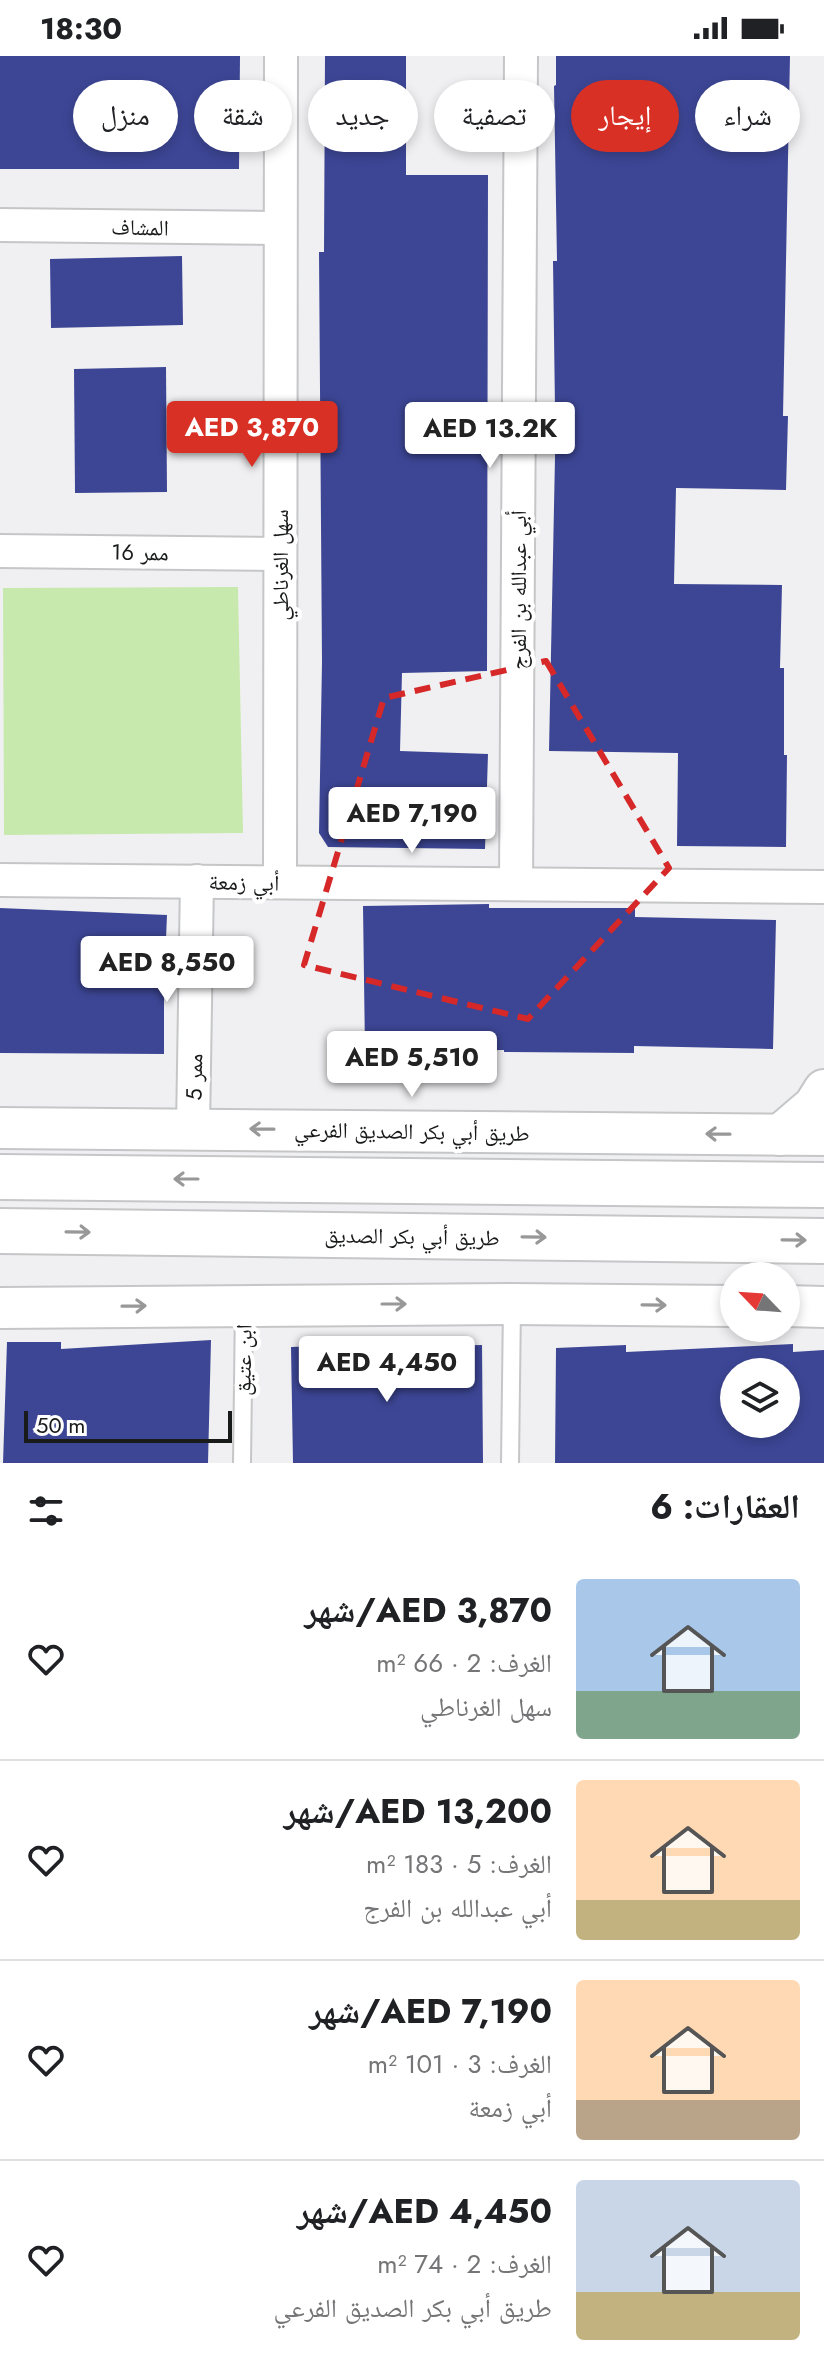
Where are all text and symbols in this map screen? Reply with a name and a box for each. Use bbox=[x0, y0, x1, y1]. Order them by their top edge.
text: 18:30 bbox=[40, 7, 122, 50]
chip: منزل bbox=[73, 80, 178, 152]
chip: شقة bbox=[194, 80, 292, 152]
chip: جديد bbox=[308, 80, 418, 152]
chip: تصفية bbox=[434, 80, 555, 152]
chip: إيجار bbox=[571, 80, 679, 152]
chip: شراء bbox=[695, 80, 800, 152]
street label: المشاف bbox=[111, 210, 169, 244]
pin: AED 3,870 bbox=[160, 401, 344, 469]
pin: AED 13.2K bbox=[398, 402, 582, 470]
text: AED 3,870 bbox=[185, 408, 319, 446]
text: AED 13.2K bbox=[423, 409, 557, 447]
street label: سهل الغرناطي bbox=[264, 509, 298, 621]
street label: أبي عبدالله بن الفرج bbox=[502, 510, 536, 670]
street label: ممر 16 bbox=[111, 536, 169, 568]
pin: AED 7,190 bbox=[320, 787, 504, 855]
text: AED 7,190 bbox=[347, 794, 478, 832]
street label: أبي زمعة bbox=[208, 865, 280, 900]
pin: AED 8,550 bbox=[75, 936, 259, 1004]
text: AED 8,550 bbox=[99, 943, 235, 981]
pin: AED 5,510 bbox=[320, 1031, 504, 1099]
text: AED 5,510 bbox=[345, 1038, 479, 1076]
street label: ممر 5 bbox=[178, 1053, 210, 1101]
street label: طريق أبي بكر الصديق الفرعي bbox=[294, 1113, 530, 1151]
one-way arrow bbox=[249, 1121, 276, 1137]
one-way arrow bbox=[705, 1126, 732, 1142]
one-way arrow bbox=[173, 1171, 200, 1187]
street label: طريق أبي بكر الصديق bbox=[324, 1218, 500, 1255]
one-way arrow bbox=[64, 1224, 91, 1240]
one-way arrow bbox=[520, 1230, 547, 1245]
one-way arrow bbox=[780, 1233, 807, 1248]
north arrow bbox=[720, 1262, 800, 1342]
map controls bbox=[720, 1262, 800, 1438]
one-way arrow bbox=[380, 1296, 407, 1312]
one-way arrow bbox=[640, 1297, 667, 1313]
one-way arrow bbox=[120, 1298, 147, 1314]
street label: ابن عتيق bbox=[226, 1324, 260, 1396]
pin: AED 4,450 bbox=[295, 1336, 479, 1404]
text: AED 4,450 bbox=[317, 1343, 457, 1381]
button: layers bbox=[720, 1358, 800, 1438]
scale bar bbox=[24, 1407, 232, 1443]
text: 50 m bbox=[36, 1409, 85, 1441]
text: العقارات: 6 bbox=[650, 1482, 800, 1531]
icon: filters bbox=[24, 1489, 68, 1533]
text: AED 3,870/شهر bbox=[305, 1586, 552, 1635]
icon: home bbox=[640, 1611, 736, 1707]
icon: heart bbox=[24, 1637, 68, 1681]
text: الغرف: 2 · 66 m² bbox=[376, 1644, 552, 1682]
text: سهل الغرناطي bbox=[420, 1688, 552, 1726]
text: AED 13,200/شهر bbox=[284, 1787, 552, 1836]
icon: home bbox=[640, 1812, 736, 1908]
icon: heart bbox=[24, 1838, 68, 1882]
text: الغرف: 5 · 183 m² bbox=[366, 1845, 552, 1883]
text: أبي عبدالله بن الفرج bbox=[363, 1889, 552, 1927]
text: AED 7,190/شهر bbox=[309, 1987, 552, 2036]
icon: home bbox=[640, 2012, 736, 2108]
icon: heart bbox=[24, 2038, 68, 2082]
text: الغرف: 3 · 101 m² bbox=[368, 2045, 552, 2083]
text: أبي زمعة bbox=[469, 2089, 552, 2127]
text: AED 4,450/شهر bbox=[297, 2187, 552, 2236]
icon: home bbox=[640, 2212, 736, 2308]
icon: heart bbox=[24, 2238, 68, 2282]
text: الغرف: 2 · 74 m² bbox=[377, 2245, 552, 2283]
text: طريق أبي بكر الصديق الفرعي bbox=[274, 2289, 552, 2327]

